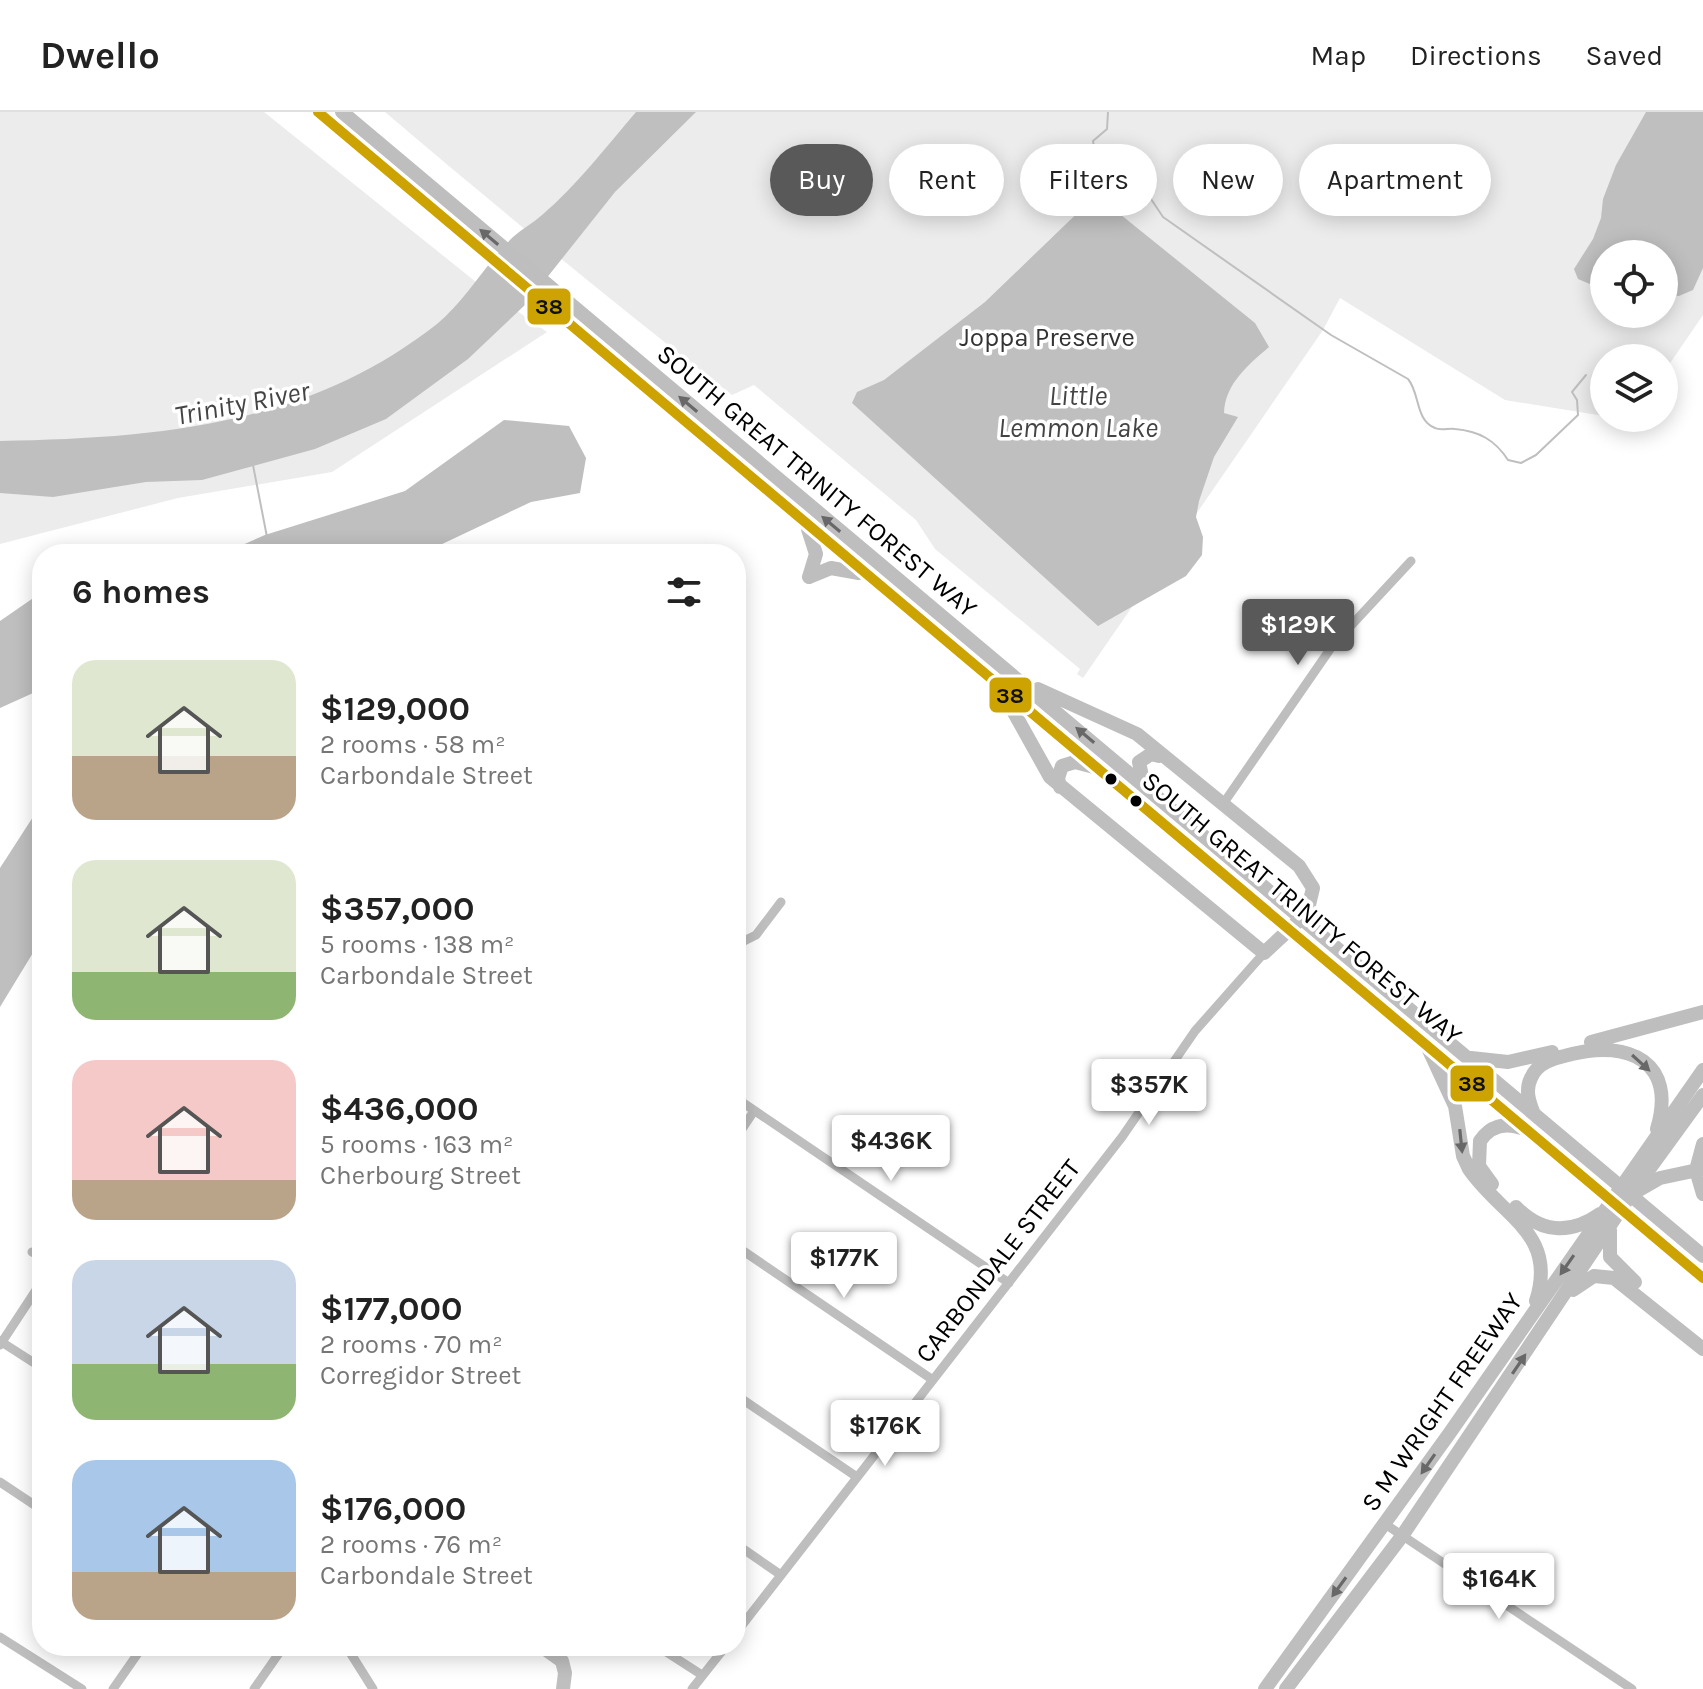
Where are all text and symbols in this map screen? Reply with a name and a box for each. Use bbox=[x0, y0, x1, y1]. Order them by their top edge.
text: Dwello bbox=[40, 33, 160, 78]
text: Map bbox=[1311, 39, 1366, 72]
text: Directions bbox=[1410, 39, 1542, 72]
text: Saved bbox=[1586, 39, 1663, 72]
chip: Buy bbox=[770, 144, 873, 216]
chip: Rent bbox=[889, 144, 1004, 216]
chip: Filters bbox=[1020, 144, 1157, 216]
chip: New bbox=[1173, 144, 1283, 216]
chip: Apartment bbox=[1299, 144, 1491, 216]
one-way arrow bbox=[480, 229, 500, 246]
map controls bbox=[1590, 240, 1678, 432]
button: locate bbox=[1590, 240, 1678, 328]
line badge: 38 bbox=[526, 287, 572, 326]
text: 38 bbox=[535, 294, 563, 320]
park label: Joppa Preserve bbox=[959, 322, 1135, 353]
street label: SOUTH GREAT TRINITY FOREST WAY bbox=[651, 338, 984, 624]
button: layers bbox=[1590, 344, 1678, 432]
water label: Trinity River bbox=[172, 374, 314, 432]
water label: Little Lemmon Lake bbox=[998, 379, 1158, 444]
one-way arrow bbox=[678, 396, 698, 413]
one-way arrow bbox=[821, 516, 841, 533]
icon: filters bbox=[662, 570, 706, 614]
text: 6 homes bbox=[72, 572, 210, 612]
pin: $129K bbox=[1242, 599, 1354, 667]
text: $129K bbox=[1260, 609, 1336, 640]
line badge: 38 bbox=[988, 676, 1033, 714]
text: 38 bbox=[996, 683, 1024, 709]
text: $129,000 bbox=[320, 689, 470, 729]
icon: home bbox=[136, 692, 232, 788]
one-way arrow bbox=[1075, 727, 1095, 744]
text: 2 rooms · 58 m² bbox=[320, 729, 506, 760]
text: Carbondale Street bbox=[320, 760, 533, 791]
street label: SOUTH GREAT TRINITY FOREST WAY bbox=[1136, 765, 1469, 1051]
unlabelled marker bbox=[1103, 771, 1119, 787]
unlabelled marker bbox=[1128, 793, 1144, 809]
text: $357,000 bbox=[320, 889, 474, 929]
icon: home bbox=[136, 892, 232, 988]
text: 5 rooms · 138 m² bbox=[320, 929, 515, 960]
text: Carbondale Street bbox=[320, 960, 533, 991]
one-way arrow bbox=[1632, 1053, 1651, 1071]
pin: $357K bbox=[1093, 1059, 1205, 1127]
line badge: 38 bbox=[1449, 1064, 1495, 1103]
text: $357K bbox=[1109, 1069, 1189, 1100]
text: 38 bbox=[1458, 1071, 1486, 1097]
text: $436,000 bbox=[320, 1089, 479, 1129]
icon: home bbox=[136, 1092, 232, 1188]
pin: $436K bbox=[835, 1115, 947, 1183]
text: $436K bbox=[850, 1125, 932, 1156]
text: 5 rooms · 163 m² bbox=[320, 1129, 513, 1160]
one-way arrow bbox=[1455, 1129, 1468, 1154]
street label: CARBONDALE STREET bbox=[909, 1153, 1087, 1369]
text: Cherbourg Street bbox=[320, 1160, 521, 1191]
pin: $177K bbox=[788, 1232, 900, 1300]
text: $177K bbox=[809, 1242, 879, 1273]
one-way arrow bbox=[1560, 1254, 1575, 1275]
street label: S M WRIGHT FREEWAY bbox=[1355, 1286, 1530, 1517]
text: $177,000 bbox=[320, 1289, 463, 1329]
icon: home bbox=[136, 1292, 232, 1388]
text: 2 rooms · 70 m² bbox=[320, 1329, 503, 1360]
one-way arrow bbox=[1511, 1353, 1526, 1374]
text: Corregidor Street bbox=[320, 1360, 521, 1391]
pin: $176K bbox=[829, 1400, 941, 1468]
text: $176K bbox=[849, 1410, 921, 1441]
one-way arrow bbox=[1420, 1453, 1436, 1475]
text: $176,000 bbox=[320, 1489, 466, 1529]
icon: home bbox=[136, 1492, 232, 1588]
text: 2 rooms · 76 m² bbox=[320, 1529, 502, 1560]
pin: $164K bbox=[1443, 1553, 1555, 1621]
text: Carbondale Street bbox=[320, 1560, 533, 1591]
text: $164K bbox=[1461, 1563, 1537, 1594]
one-way arrow bbox=[1332, 1577, 1348, 1597]

